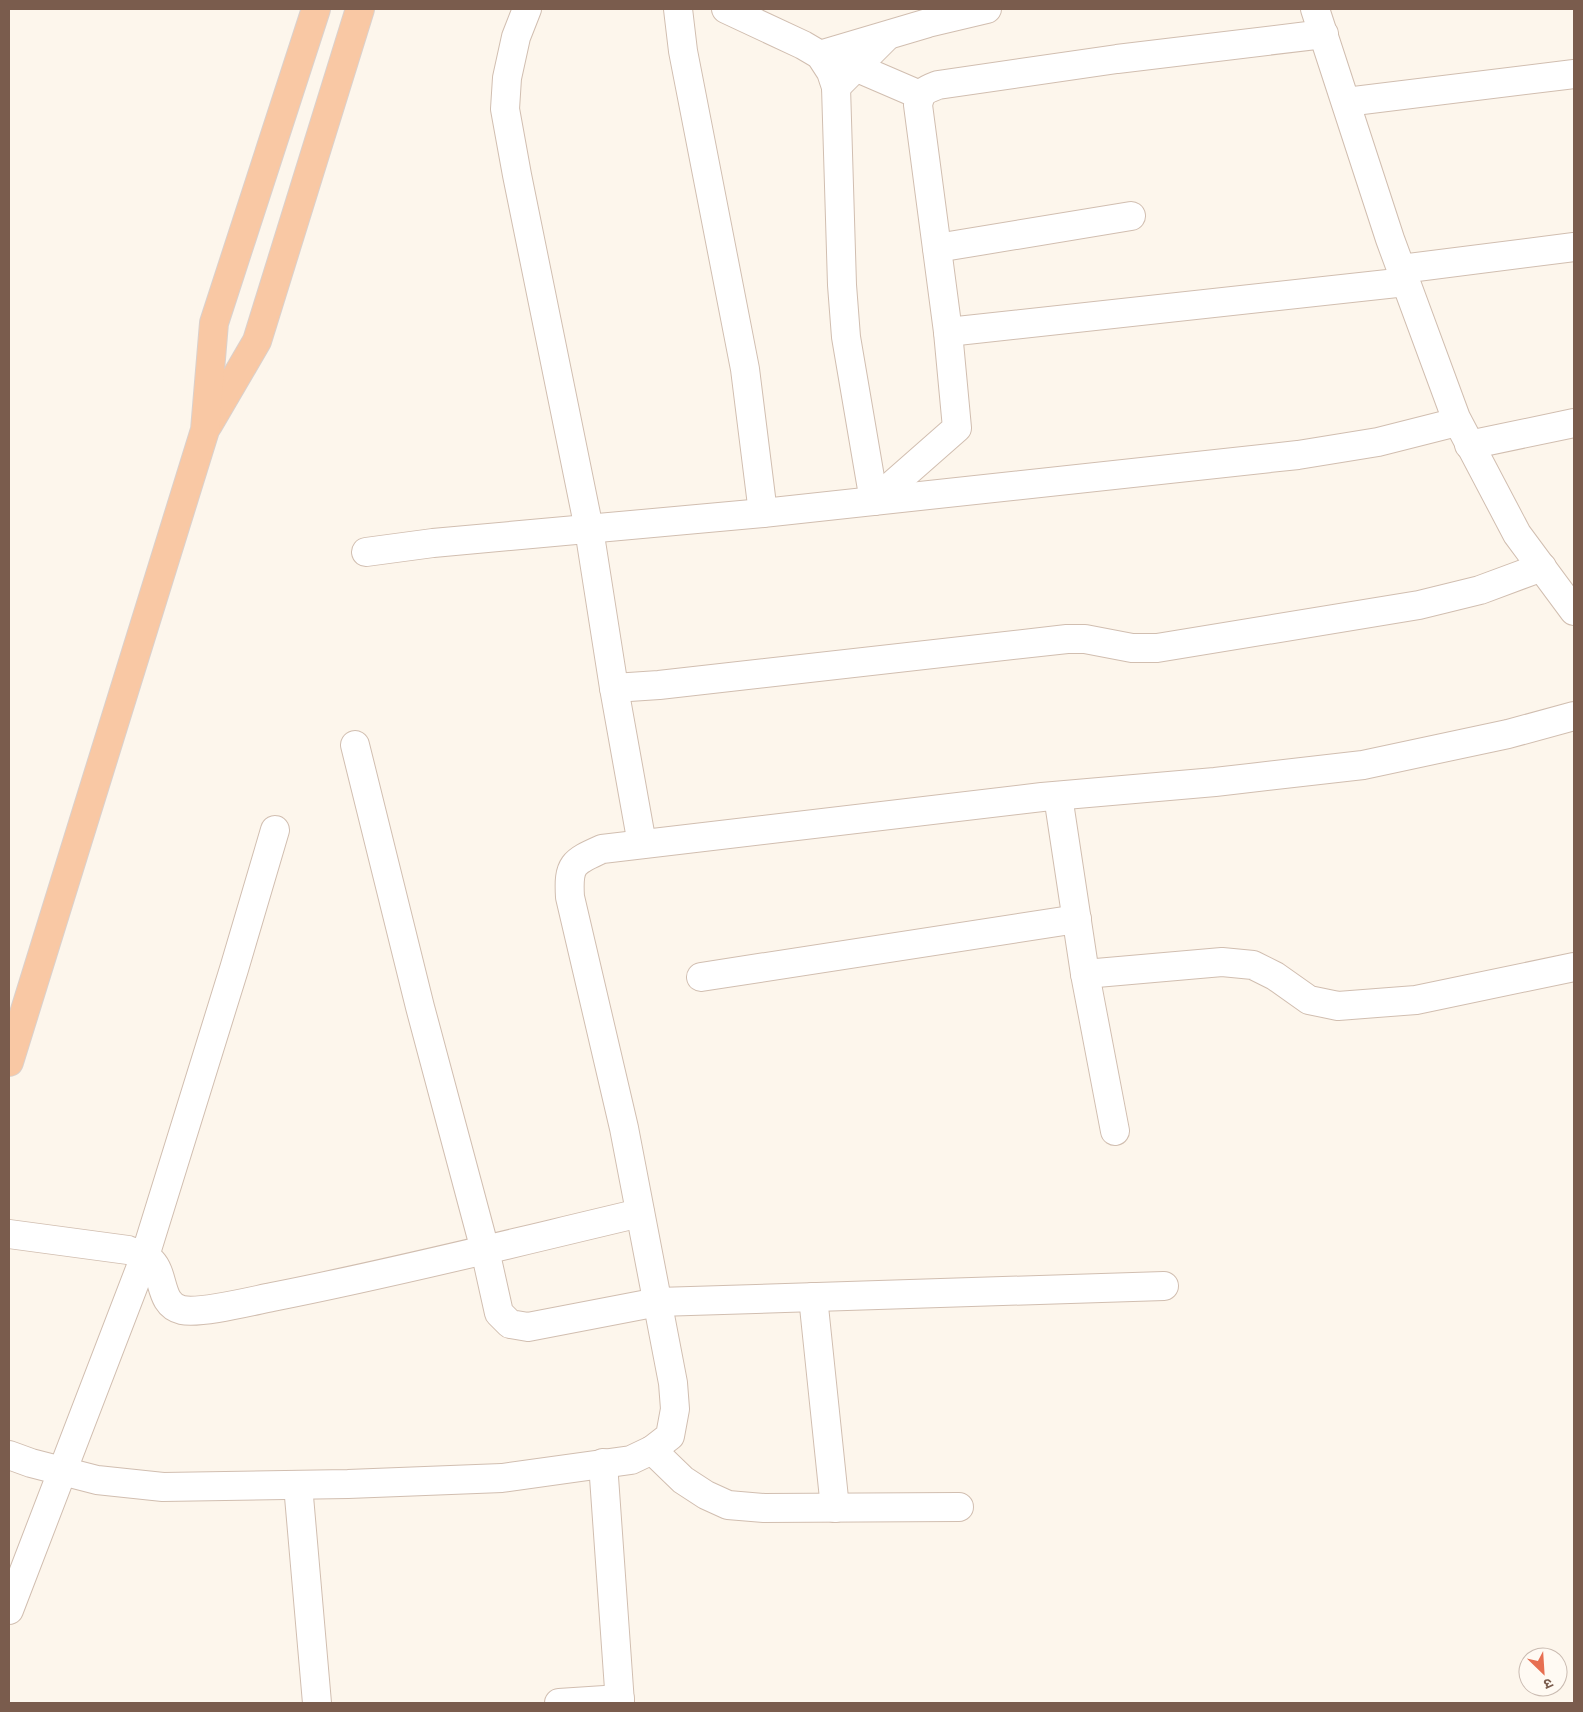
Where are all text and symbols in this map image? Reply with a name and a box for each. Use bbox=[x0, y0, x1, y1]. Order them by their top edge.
north arrow bbox=[1518, 1647, 1568, 1697]
text: उ bbox=[1541, 1675, 1556, 1693]

